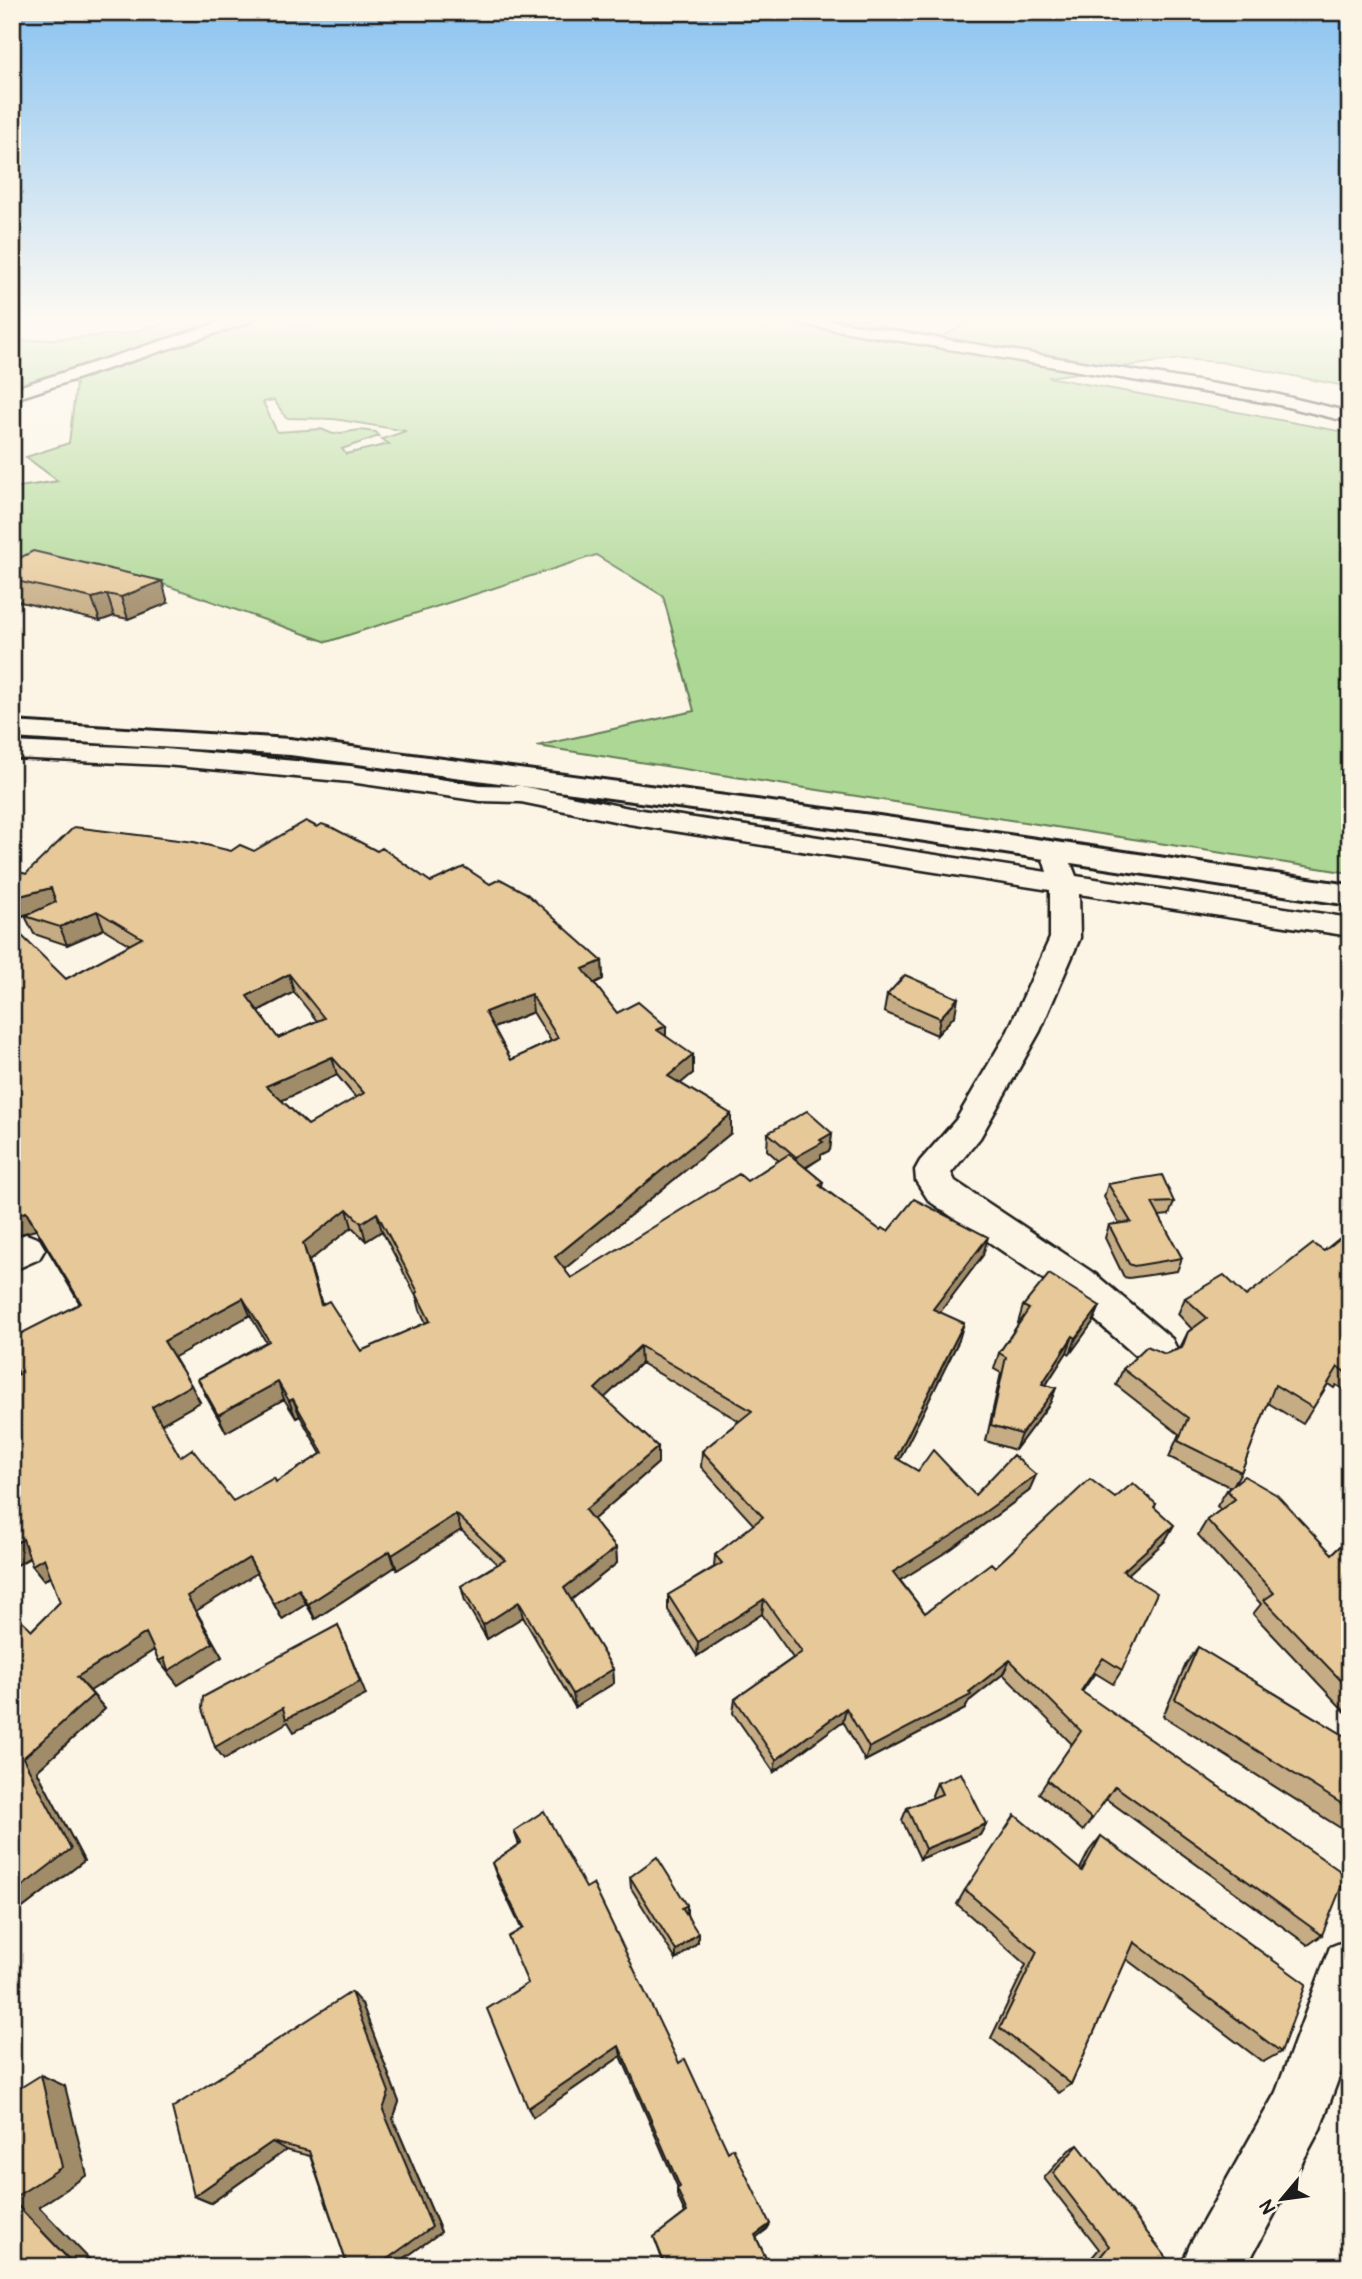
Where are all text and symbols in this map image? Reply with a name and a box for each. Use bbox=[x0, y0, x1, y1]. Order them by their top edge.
north arrow bbox=[1246, 2164, 1316, 2234]
text: N bbox=[1254, 2195, 1282, 2218]

